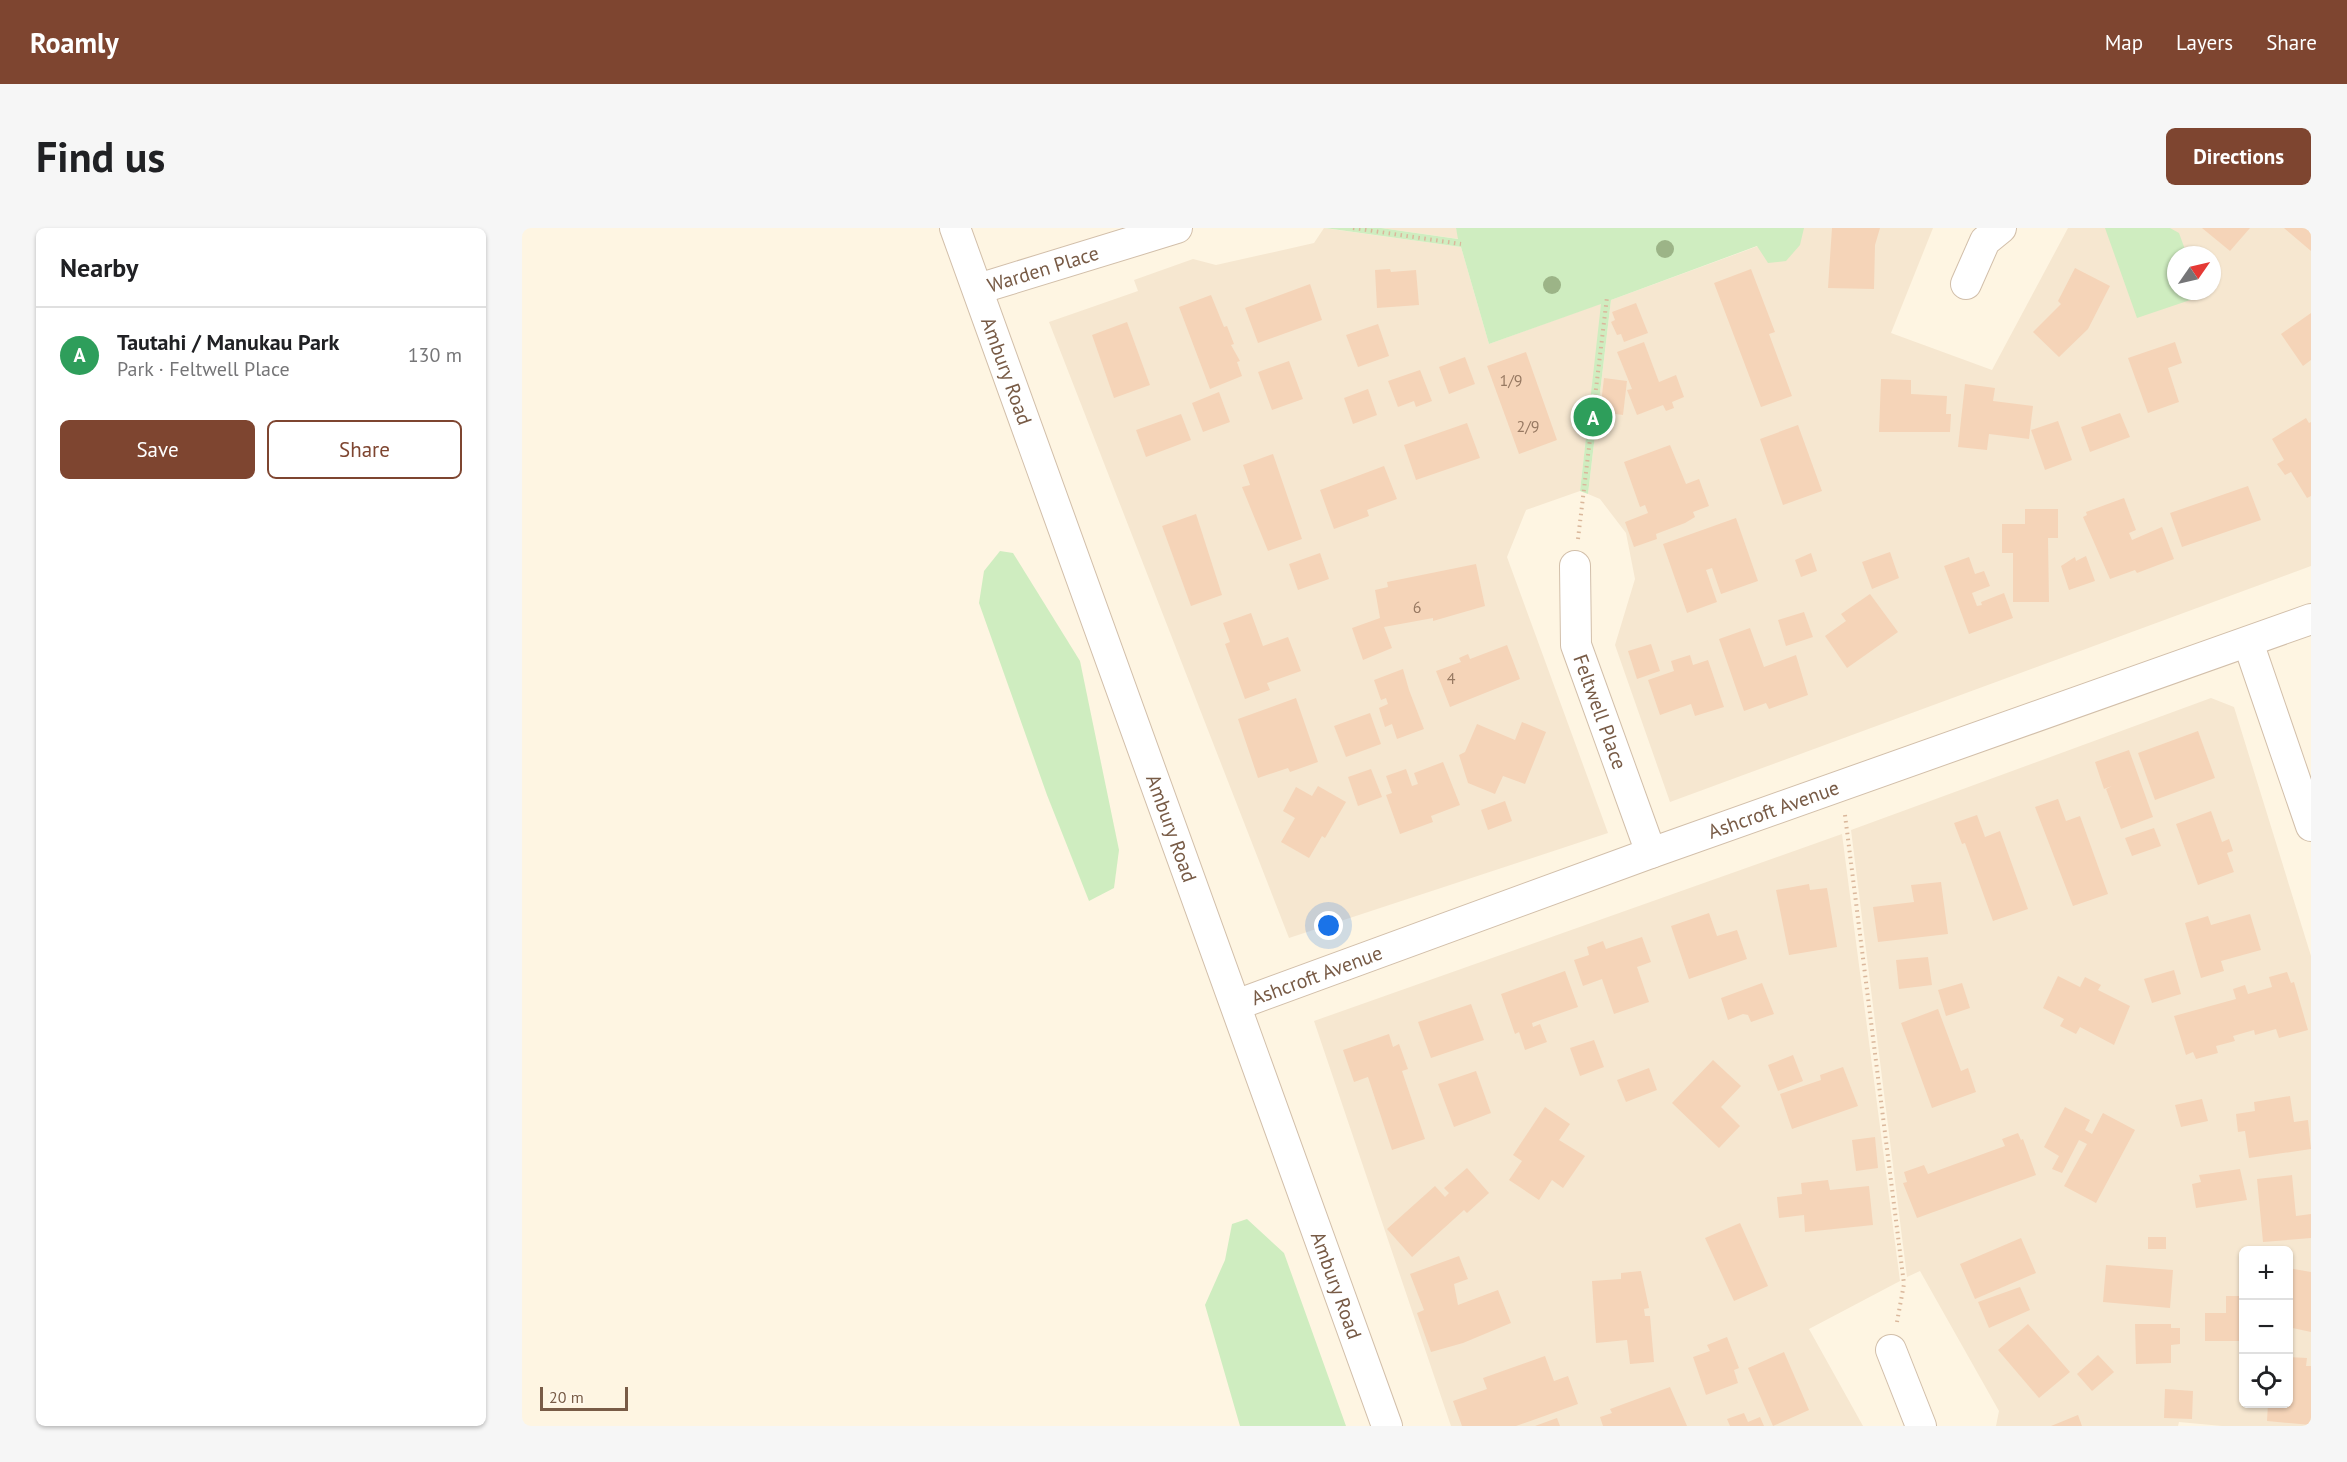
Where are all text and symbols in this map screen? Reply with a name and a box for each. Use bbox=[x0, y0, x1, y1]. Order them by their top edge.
text: Roamly bbox=[30, 24, 119, 61]
text: Map bbox=[2105, 29, 2143, 56]
text: Layers bbox=[2176, 29, 2233, 56]
text: Share bbox=[2266, 29, 2317, 56]
button: Directions bbox=[2166, 128, 2311, 185]
text: Find us bbox=[36, 129, 165, 184]
street label: Warden Place bbox=[984, 240, 1102, 298]
north arrow bbox=[2167, 246, 2221, 300]
text: Nearby bbox=[60, 251, 138, 284]
street label: Ambury Road bbox=[975, 314, 1038, 428]
text: Tautahi / Manukau Park bbox=[117, 328, 339, 356]
text: A bbox=[73, 342, 86, 368]
text: 130 m bbox=[408, 342, 462, 368]
text: Park · Feltwell Place bbox=[117, 356, 290, 382]
house number: 1/9 bbox=[1499, 370, 1523, 390]
pin: A bbox=[1574, 394, 1612, 440]
house number: 2/9 bbox=[1516, 416, 1540, 436]
button: Save bbox=[60, 420, 255, 479]
button: Share bbox=[267, 420, 462, 479]
house number: 6 bbox=[1413, 597, 1421, 617]
street label: Feltwell Place bbox=[1567, 651, 1633, 773]
house number: 4 bbox=[1447, 668, 1456, 688]
street label: Ambury Road bbox=[1140, 771, 1203, 886]
street label: Ashcroft Avenue bbox=[1704, 774, 1843, 845]
your location bbox=[1314, 911, 1343, 940]
street label: Ashcroft Avenue bbox=[1248, 940, 1386, 1011]
street label: Ambury Road bbox=[1305, 1228, 1368, 1343]
map controls bbox=[2239, 1246, 2293, 1408]
button: + bbox=[2239, 1246, 2293, 1300]
button: − bbox=[2239, 1300, 2293, 1354]
button: locate bbox=[2239, 1354, 2293, 1408]
scale bar bbox=[540, 1384, 628, 1412]
text: 20 m bbox=[549, 1387, 584, 1407]

